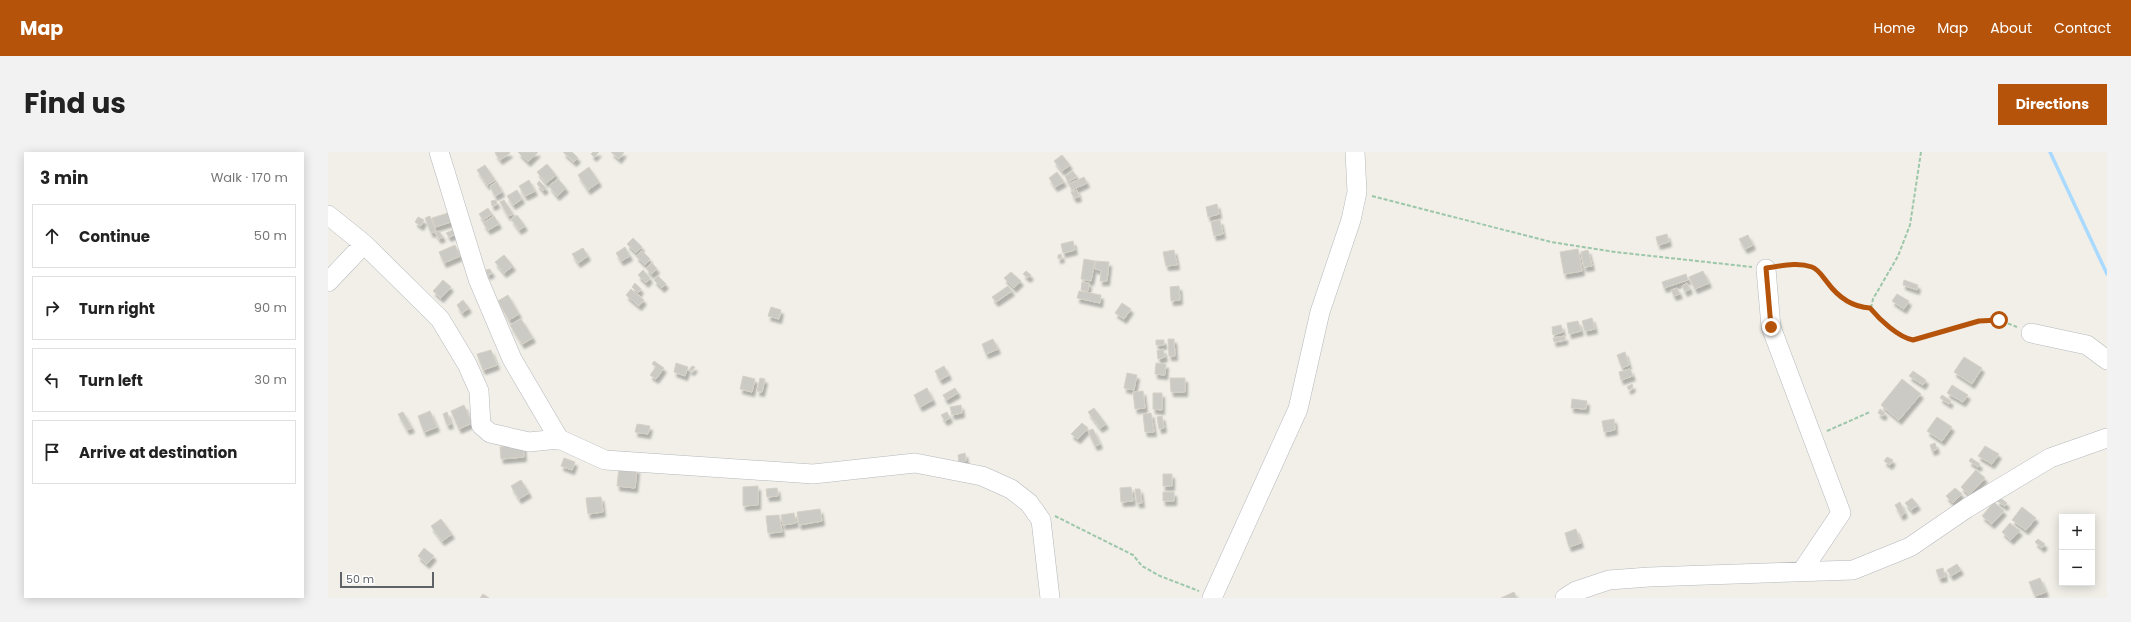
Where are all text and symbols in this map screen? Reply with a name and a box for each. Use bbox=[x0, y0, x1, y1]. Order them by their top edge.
text: Map bbox=[20, 15, 63, 42]
text: Home bbox=[1873, 18, 1915, 38]
text: Map bbox=[1937, 18, 1968, 38]
text: About bbox=[1990, 18, 2032, 38]
text: Contact bbox=[2054, 18, 2111, 38]
text: Find us bbox=[24, 84, 126, 123]
button: Directions bbox=[1998, 84, 2107, 125]
text: 3 min bbox=[40, 166, 88, 190]
text: Walk · 170 m bbox=[211, 168, 288, 187]
icon: ahead bbox=[41, 225, 63, 247]
text: Continue bbox=[79, 226, 150, 247]
text: 50 m bbox=[254, 226, 287, 245]
icon: right bbox=[41, 297, 63, 319]
text: Turn right bbox=[79, 298, 155, 319]
text: 90 m bbox=[254, 298, 287, 317]
route start bbox=[1990, 311, 2008, 329]
route end bbox=[1762, 318, 1780, 336]
icon: left bbox=[41, 369, 63, 391]
text: Turn left bbox=[79, 370, 143, 391]
text: 30 m bbox=[254, 370, 287, 389]
icon: arrive bbox=[41, 441, 63, 463]
text: Arrive at destination bbox=[79, 442, 237, 463]
map controls bbox=[2059, 514, 2095, 586]
button: + bbox=[2059, 514, 2095, 550]
button: − bbox=[2059, 550, 2095, 586]
scale bar bbox=[340, 570, 434, 589]
text: 50 m bbox=[346, 571, 374, 587]

